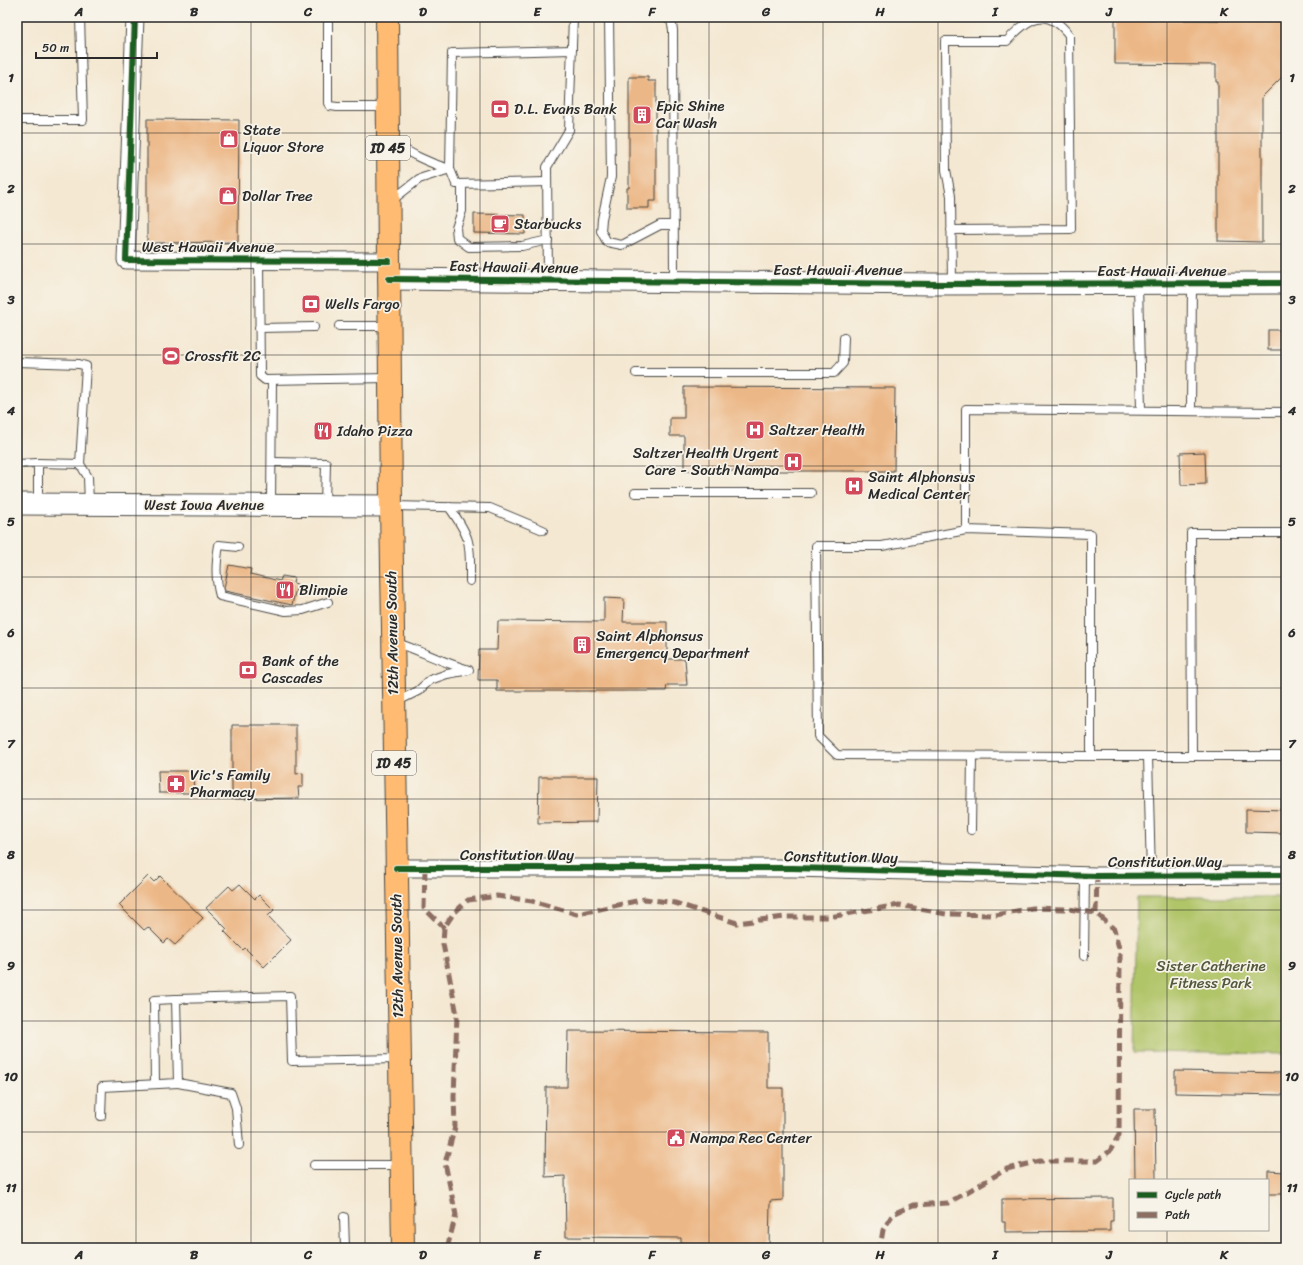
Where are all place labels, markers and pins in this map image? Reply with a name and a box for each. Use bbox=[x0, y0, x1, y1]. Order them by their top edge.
place label: Epic Shine Car Wash bbox=[656, 93, 725, 136]
place label: D.L. Evans Bank bbox=[514, 96, 617, 122]
bank icon: D.L. Evans Bank bbox=[489, 98, 511, 120]
building icon: Epic Shine Car Wash bbox=[631, 104, 653, 126]
place label: State Liquor Store bbox=[243, 117, 324, 160]
shop icon: State Liquor Store bbox=[218, 128, 240, 150]
place label: Dollar Tree bbox=[242, 183, 313, 209]
shop icon: Dollar Tree bbox=[217, 185, 239, 207]
place label: Starbucks bbox=[514, 211, 582, 237]
cafe icon: Starbucks bbox=[489, 213, 511, 235]
place label: Wells Fargo bbox=[325, 291, 400, 317]
bank icon: Wells Fargo bbox=[300, 293, 322, 315]
place label: Crossfit 2C bbox=[185, 343, 261, 369]
sports icon: Crossfit 2C bbox=[160, 345, 182, 367]
place label: Saltzer Health bbox=[769, 417, 865, 443]
place label: Idaho Pizza bbox=[336, 418, 413, 444]
hospital icon: Saltzer Health bbox=[744, 419, 766, 441]
restaurant icon: Idaho Pizza bbox=[312, 420, 334, 442]
place label: Saltzer Health Urgent Care - South Nampa bbox=[633, 440, 779, 483]
hospital icon: Saltzer Health Urgent Care - South Nampa bbox=[782, 451, 804, 473]
place label: Saint Alphonsus Medical Center bbox=[868, 464, 975, 507]
hospital icon: Saint Alphonsus Medical Center bbox=[843, 475, 865, 497]
place label: Blimpie bbox=[299, 577, 348, 603]
restaurant icon: Blimpie bbox=[274, 579, 296, 601]
place label: Saint Alphonsus Emergency Department bbox=[596, 623, 750, 666]
building icon: Saint Alphonsus Emergency Department bbox=[571, 634, 593, 656]
place label: Bank of the Cascades bbox=[262, 648, 339, 691]
bank icon: Bank of the Cascades bbox=[237, 659, 259, 681]
place label: Vic's Family Pharmacy bbox=[190, 762, 271, 805]
pharmacy icon: Vic's Family Pharmacy bbox=[165, 773, 187, 795]
place label: Nampa Rec Center bbox=[690, 1125, 813, 1151]
public building icon: Nampa Rec Center bbox=[665, 1127, 687, 1149]

